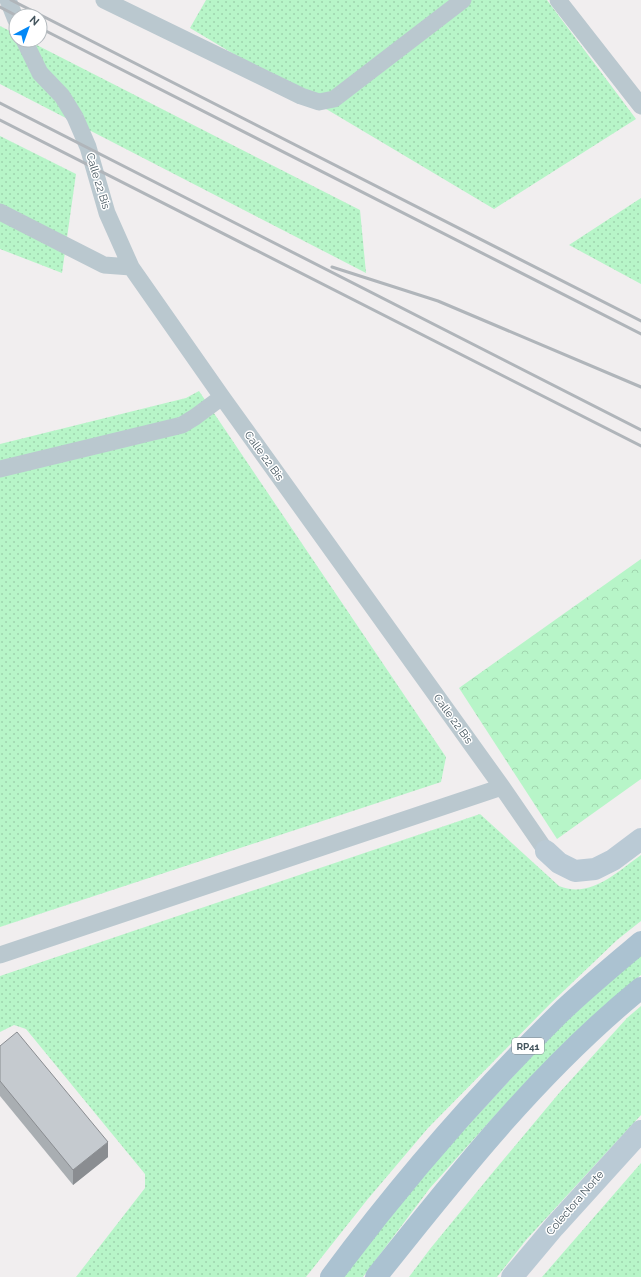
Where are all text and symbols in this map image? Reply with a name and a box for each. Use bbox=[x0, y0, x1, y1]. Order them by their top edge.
north arrow bbox=[8, 8, 48, 48]
text: N bbox=[27, 13, 42, 28]
street label: Calle 22 Bis bbox=[83, 151, 113, 211]
street label: Calle 22 Bis bbox=[242, 429, 286, 483]
street label: Calle 22 Bis bbox=[431, 692, 475, 746]
road number: RP41 bbox=[512, 1038, 544, 1054]
street label: Colectora Norte bbox=[543, 1168, 607, 1238]

